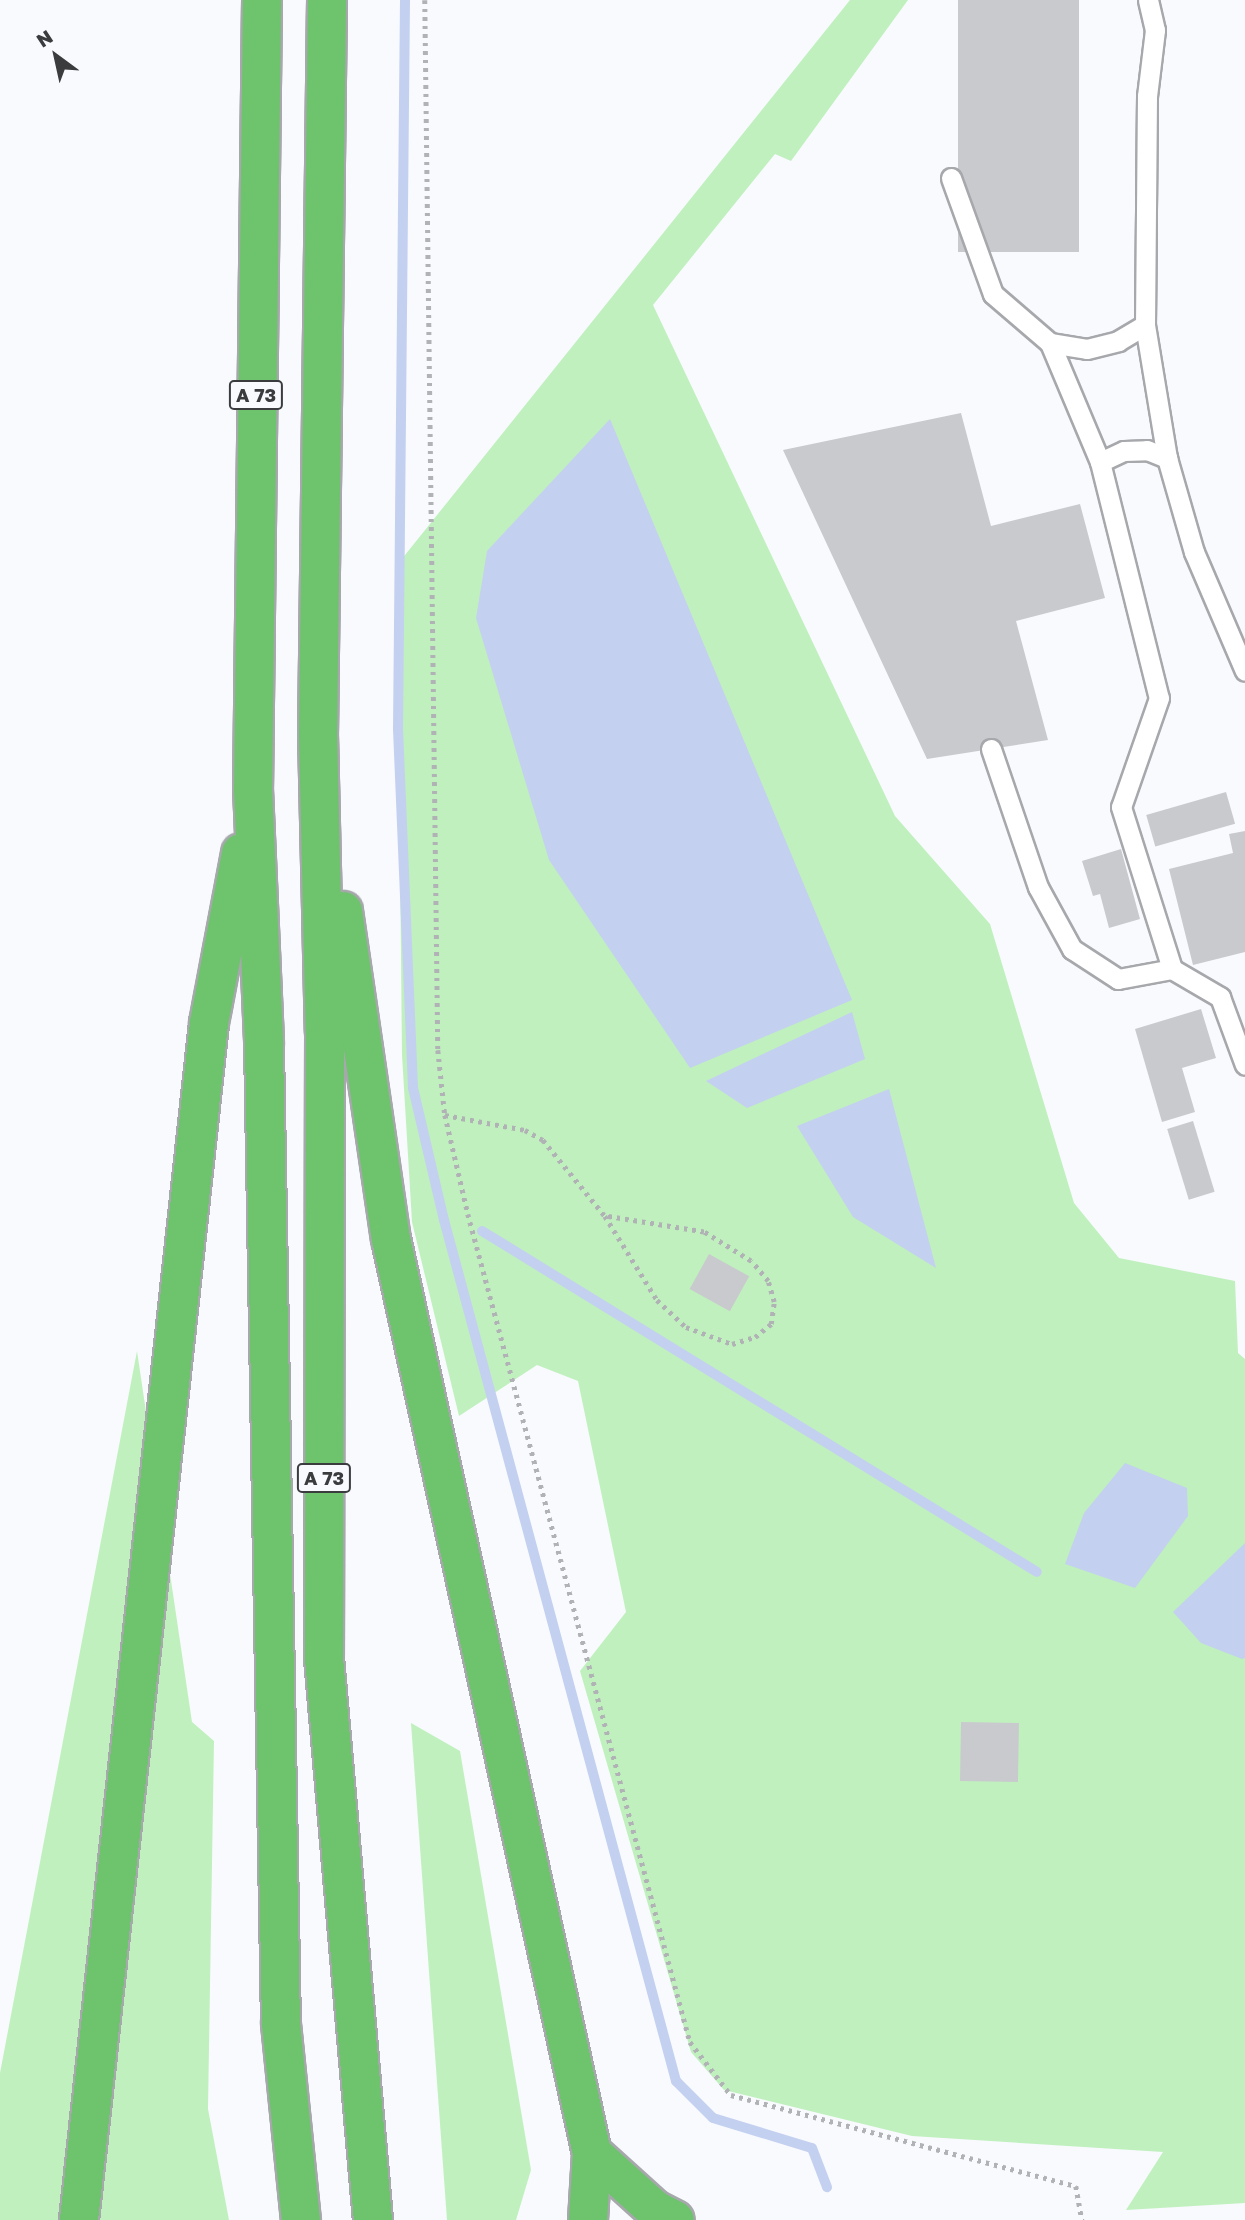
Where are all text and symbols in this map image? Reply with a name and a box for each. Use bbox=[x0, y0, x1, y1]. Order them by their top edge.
north arrow bbox=[21, 21, 91, 91]
text: N bbox=[32, 24, 57, 52]
road number: A 73 bbox=[228, 380, 284, 410]
road number: A 73 bbox=[296, 1462, 352, 1494]

